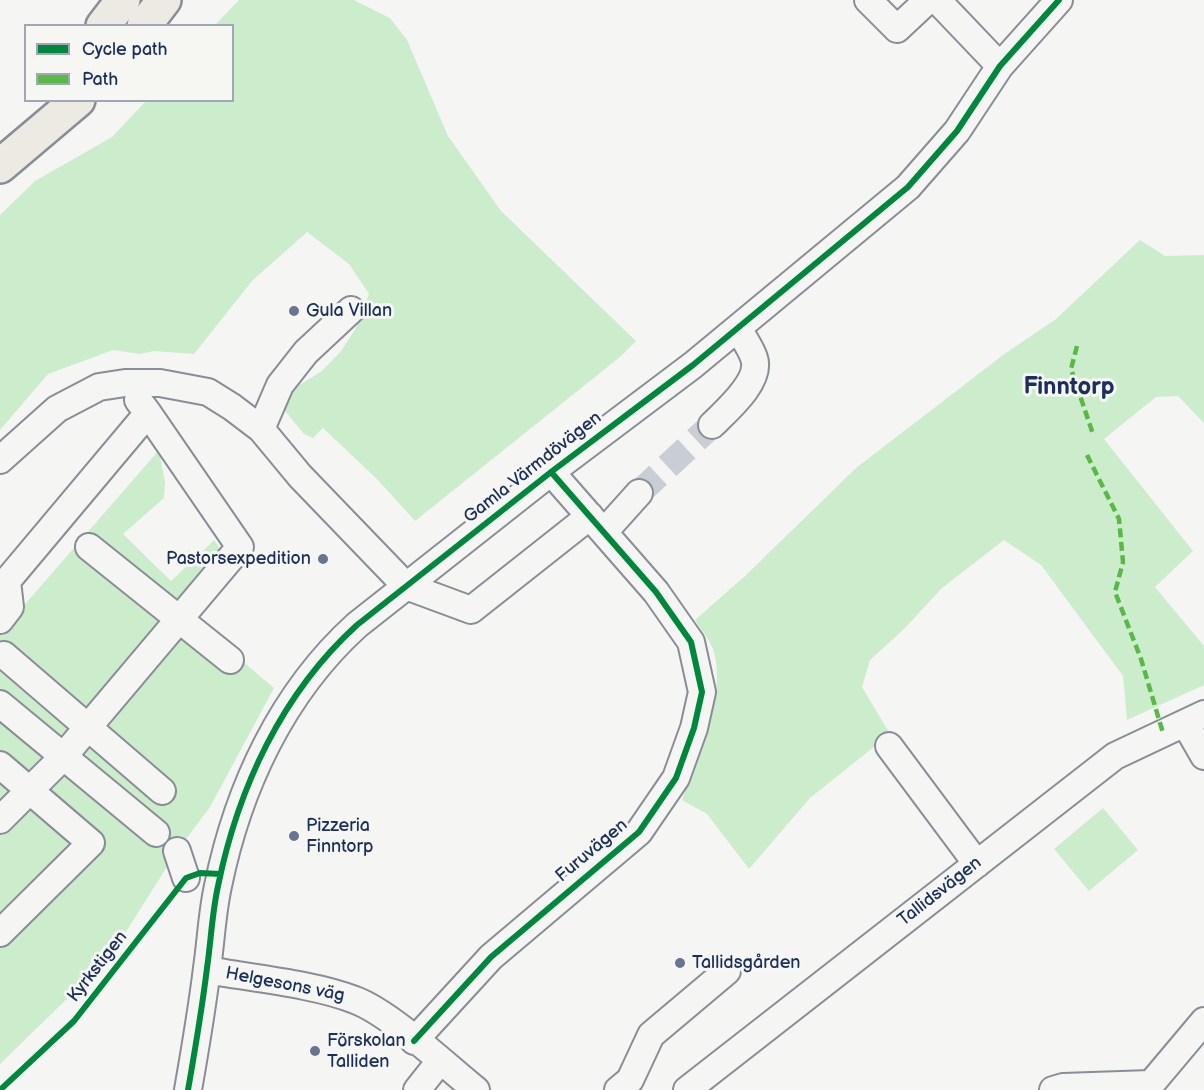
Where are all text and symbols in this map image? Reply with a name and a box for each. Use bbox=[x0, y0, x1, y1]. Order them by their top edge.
legend bbox=[24, 24, 234, 102]
text: Cycle path bbox=[82, 39, 168, 60]
text: Path bbox=[82, 69, 118, 90]
place label: Gula Villan bbox=[306, 300, 392, 322]
marker: Gula Villan bbox=[287, 304, 301, 318]
district label: Finntorp bbox=[1023, 374, 1115, 402]
street label: Gamla Värmdövägen bbox=[460, 407, 606, 529]
place label: Pastorsexpedition bbox=[166, 548, 311, 570]
marker: Pastorsexpedition bbox=[316, 552, 330, 566]
place label: Pizzeria Finntorp bbox=[306, 815, 373, 858]
street label: Furuvägen bbox=[552, 815, 632, 887]
marker: Pizzeria Finntorp bbox=[287, 829, 301, 843]
street label: Tallidsvägen bbox=[894, 853, 986, 931]
street label: Kyrkstigen bbox=[63, 927, 133, 1007]
place label: Tallidsgården bbox=[692, 952, 800, 974]
marker: Tallidsgården bbox=[673, 956, 687, 970]
street label: Helgesons väg bbox=[224, 963, 346, 1007]
place label: Förskolan Talliden bbox=[327, 1030, 406, 1072]
marker: Förskolan Talliden bbox=[308, 1044, 322, 1058]

